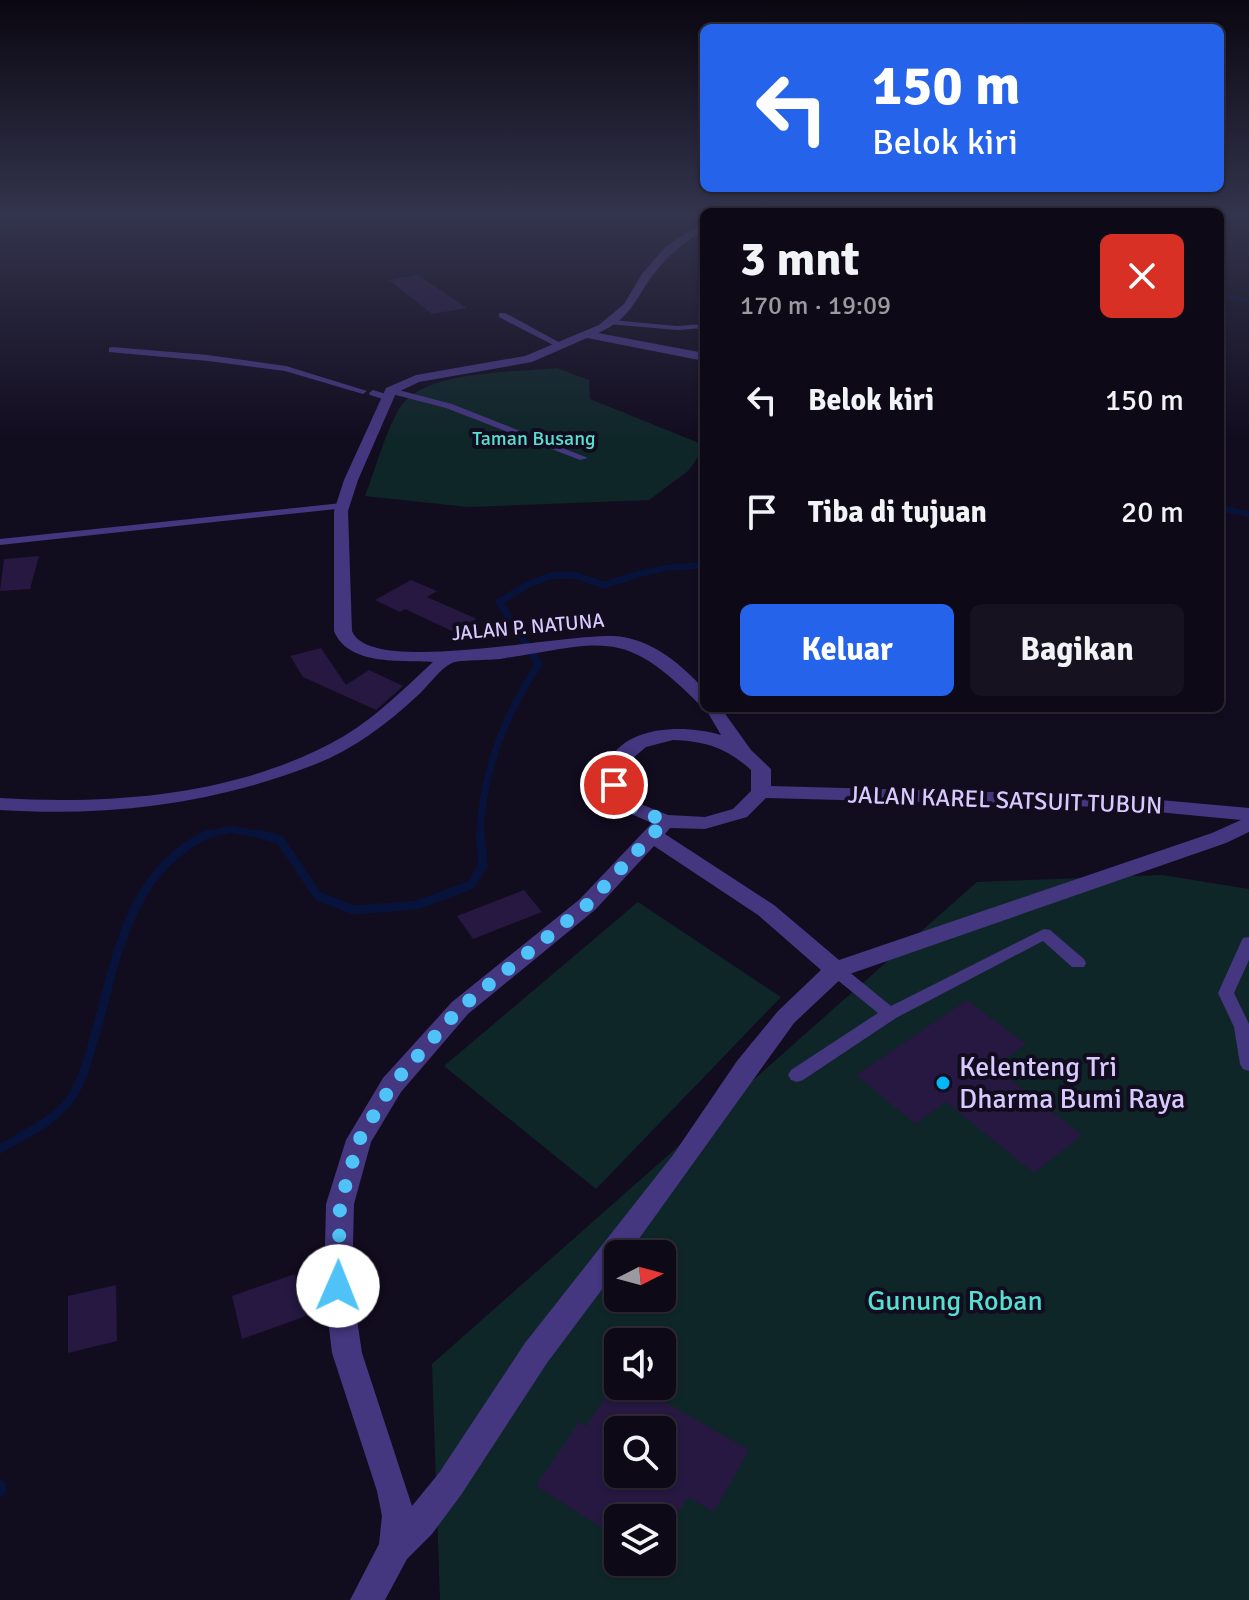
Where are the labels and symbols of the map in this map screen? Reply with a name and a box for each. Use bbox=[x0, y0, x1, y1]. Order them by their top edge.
park label: Taman Busang bbox=[472, 426, 596, 451]
street label: JALAN P. NATUNA bbox=[451, 608, 605, 646]
pin bbox=[580, 751, 648, 819]
street label: JALAN KAREL SATSUIT TUBUN bbox=[847, 780, 1163, 820]
place label: Kelenteng Tri Dharma Bumi Raya bbox=[959, 1050, 1185, 1116]
marker: Kelenteng Tri Dharma Bumi Raya bbox=[934, 1074, 952, 1092]
north arrow bbox=[604, 1240, 676, 1312]
position arrow bbox=[296, 1244, 380, 1328]
park label: Gunung Roban bbox=[867, 1284, 1043, 1318]

